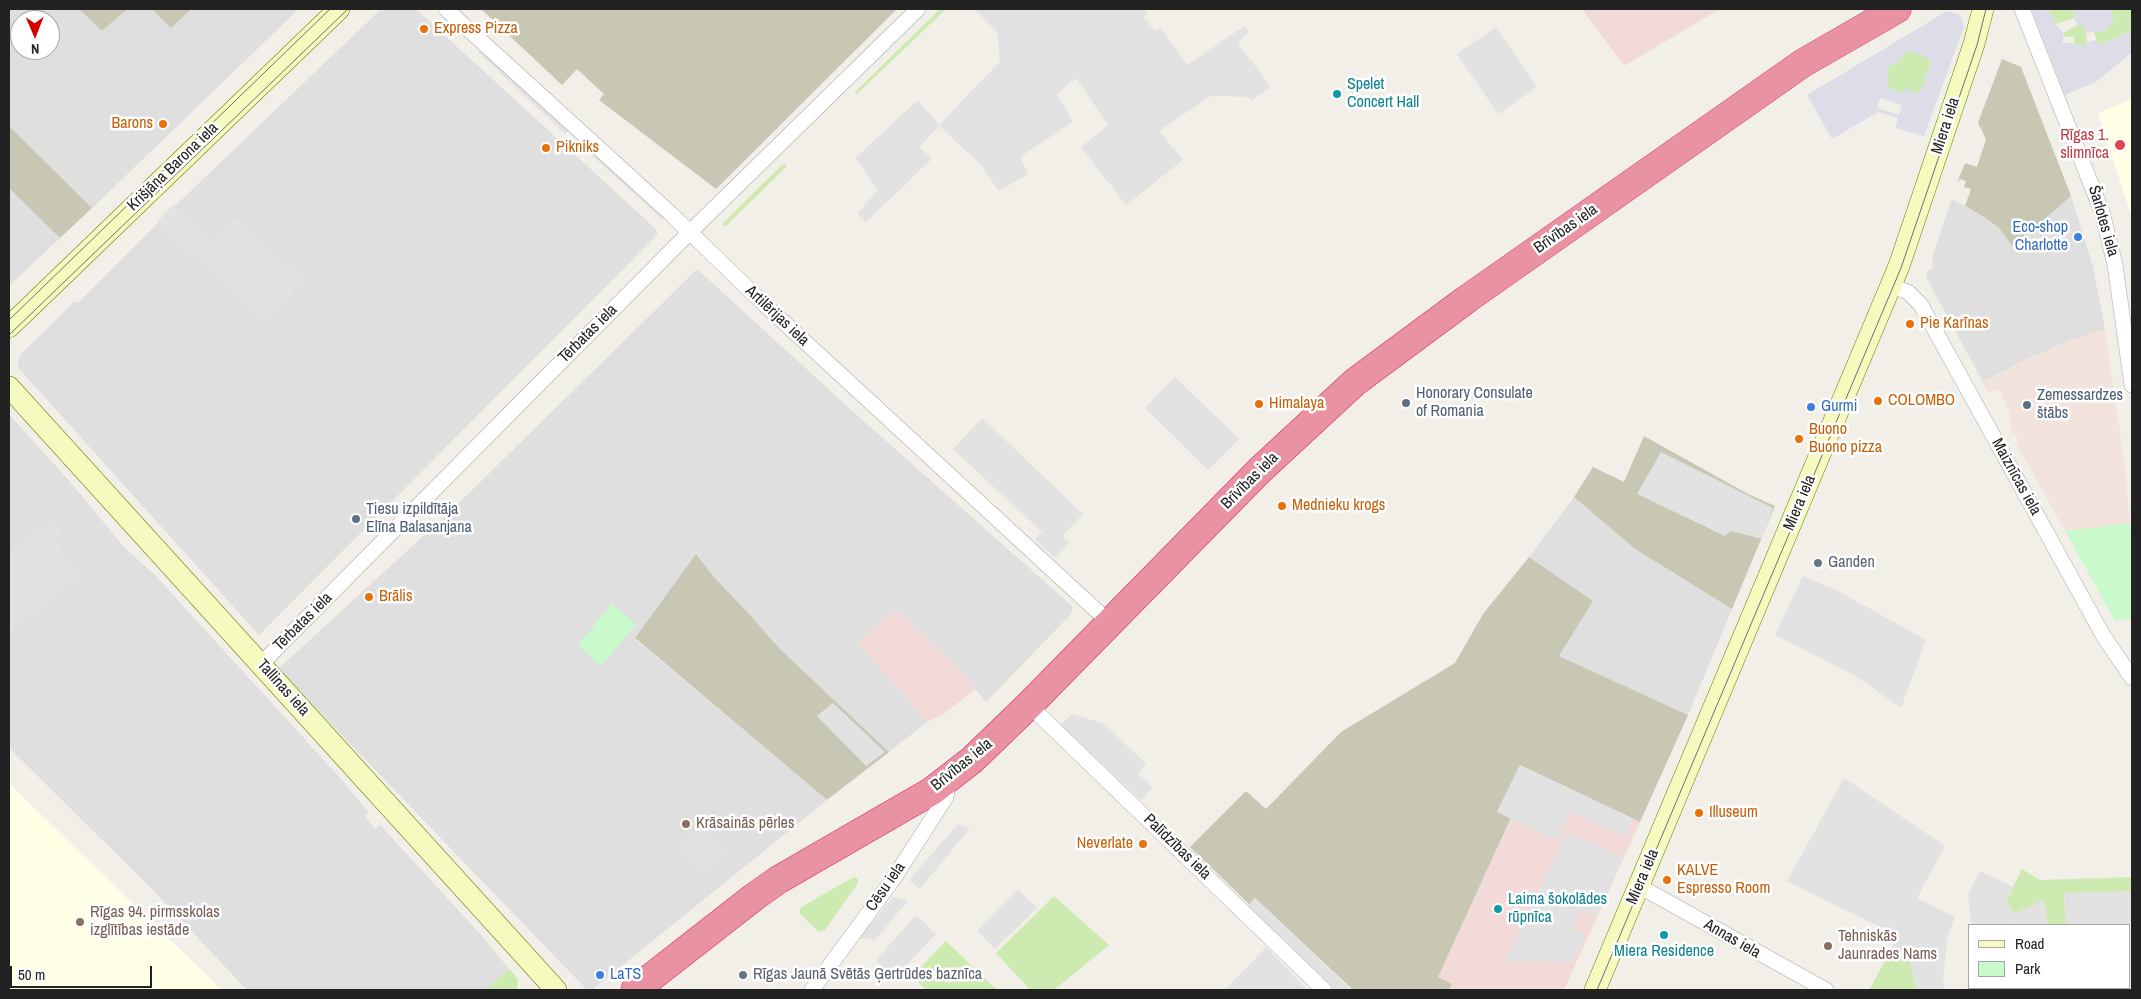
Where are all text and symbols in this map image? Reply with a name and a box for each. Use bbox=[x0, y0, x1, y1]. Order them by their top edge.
north arrow bbox=[10, 10, 60, 60]
place label: Express Pizza bbox=[434, 19, 518, 39]
marker: Express Pizza bbox=[418, 23, 430, 35]
text: N bbox=[31, 40, 40, 58]
place label: Spelet Concert Hall bbox=[1347, 75, 1419, 113]
marker: Spelet Concert Hall bbox=[1331, 88, 1343, 100]
street label: Miera iela bbox=[1928, 95, 1964, 157]
place label: Barons bbox=[111, 114, 153, 134]
marker: Barons bbox=[157, 118, 169, 130]
street label: Krišjāņa Barona iela bbox=[124, 119, 222, 215]
place label: Rīgas 1. slimnīca bbox=[2060, 126, 2109, 164]
place label: Pikniks bbox=[556, 138, 599, 158]
marker: Rīgas 1. slimnīca bbox=[2113, 138, 2127, 152]
marker: Pikniks bbox=[540, 142, 552, 154]
street label: Šarlotes iela bbox=[2084, 183, 2122, 259]
street label: Brīvības iela bbox=[1531, 200, 1601, 258]
place label: Eco-shop Charlotte bbox=[2013, 218, 2068, 256]
marker: Eco-shop Charlotte bbox=[2072, 231, 2084, 243]
street label: Artilērijas iela bbox=[741, 282, 813, 350]
street label: Tērbatas iela bbox=[555, 301, 621, 367]
place label: Pie Karīnas bbox=[1920, 314, 1989, 334]
marker: Pie Karīnas bbox=[1904, 318, 1916, 330]
place label: Honorary Consulate of Romania bbox=[1416, 384, 1533, 422]
place label: Zemessardzes štābs bbox=[2037, 386, 2123, 424]
place label: COLOMBO bbox=[1888, 391, 1955, 411]
place label: Himalaya bbox=[1269, 394, 1324, 414]
marker: COLOMBO bbox=[1872, 395, 1884, 407]
marker: Honorary Consulate of Romania bbox=[1400, 397, 1412, 409]
place label: Gurmi bbox=[1821, 397, 1857, 417]
marker: Himalaya bbox=[1253, 398, 1265, 410]
marker: Zemessardzes štābs bbox=[2021, 399, 2033, 411]
marker: Gurmi bbox=[1805, 401, 1817, 413]
place label: Buono Buono pizza bbox=[1809, 420, 1882, 458]
marker: Buono Buono pizza bbox=[1793, 433, 1805, 445]
street label: Maiznīcas iela bbox=[1987, 435, 2045, 519]
street label: Brīvības iela bbox=[1217, 448, 1283, 514]
street label: Miera iela bbox=[1780, 472, 1820, 534]
place label: Mednieku krogs bbox=[1292, 496, 1385, 516]
place label: Tiesu izpildītāja Elīna Balasanjana bbox=[366, 500, 472, 538]
marker: Mednieku krogs bbox=[1276, 500, 1288, 512]
marker: Tiesu izpildītāja Elīna Balasanjana bbox=[350, 513, 362, 525]
place label: Ganden bbox=[1828, 553, 1875, 573]
marker: Ganden bbox=[1812, 557, 1824, 569]
place label: Brālis bbox=[379, 587, 413, 607]
street label: Tērbatas iela bbox=[270, 589, 336, 655]
marker: Brālis bbox=[363, 591, 375, 603]
street label: Tallinas iela bbox=[253, 656, 313, 720]
street label: Brīvības iela bbox=[928, 735, 996, 795]
place label: Illuseum bbox=[1709, 803, 1758, 823]
marker: Illuseum bbox=[1693, 807, 1705, 819]
street label: Palīdzības iela bbox=[1139, 810, 1215, 884]
place label: Krāsainās pērles bbox=[696, 814, 794, 834]
marker: Krāsainās pērles bbox=[680, 818, 692, 830]
place label: Neverlate bbox=[1077, 834, 1133, 854]
marker: Neverlate bbox=[1137, 838, 1149, 850]
street label: Miera iela bbox=[1623, 846, 1663, 908]
street label: Cēsu iela bbox=[862, 859, 910, 915]
place label: KALVE Espresso Room bbox=[1677, 861, 1770, 899]
marker: KALVE Espresso Room bbox=[1661, 874, 1673, 886]
place label: Laima šokolādes rūpnīca bbox=[1508, 890, 1607, 928]
place label: Rīgas 94. pirmsskolas izglītības iestāde bbox=[90, 903, 220, 941]
marker: Laima šokolādes rūpnīca bbox=[1492, 903, 1504, 915]
street label: Annas iela bbox=[1700, 915, 1764, 963]
marker: Rīgas 94. pirmsskolas izglītības iestāde bbox=[74, 916, 86, 928]
legend bbox=[1968, 924, 2131, 989]
place label: Tehniskās Jaunrades Nams bbox=[1838, 927, 1937, 965]
marker: Miera Residence bbox=[1658, 929, 1670, 941]
text: Road bbox=[2015, 933, 2044, 954]
marker: Tehniskās Jaunrades Nams bbox=[1822, 940, 1834, 952]
place label: Miera Residence bbox=[1614, 942, 1714, 962]
scale bar bbox=[12, 956, 155, 988]
text: Park bbox=[2015, 958, 2040, 979]
text: 50 m bbox=[18, 964, 45, 985]
place label: LaTS bbox=[610, 965, 641, 985]
place label: Rīgas Jaunā Svētās Ģertrūdes baznīca bbox=[753, 965, 982, 985]
marker: LaTS bbox=[594, 969, 606, 981]
marker: Rīgas Jaunā Svētās Ģertrūdes baznīca bbox=[737, 969, 749, 981]

